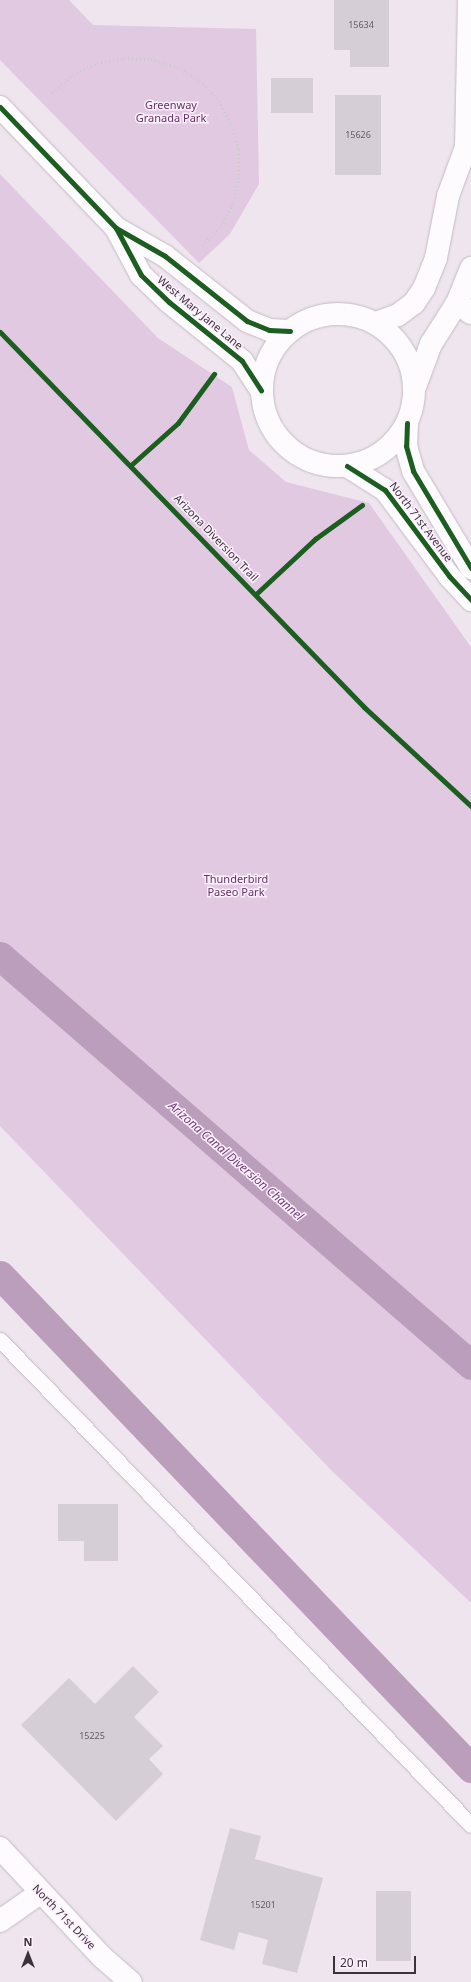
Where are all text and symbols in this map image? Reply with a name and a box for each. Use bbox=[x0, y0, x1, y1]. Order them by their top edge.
house number: 15634 bbox=[348, 20, 374, 30]
park label: Greenway Granada Park bbox=[136, 99, 206, 125]
house number: 15626 bbox=[345, 130, 371, 140]
street label: West Mary Jane Lane bbox=[155, 273, 245, 353]
street label: North 71st Avenue bbox=[387, 479, 455, 565]
street label: Arizona Diversion Trail bbox=[171, 492, 261, 584]
park label: Thunderbird Paseo Park bbox=[204, 873, 268, 899]
water label: Arizona Canal Diversion Channel bbox=[166, 1099, 306, 1223]
house number: 15225 bbox=[79, 1731, 105, 1741]
street label: North 71st Drive bbox=[30, 1882, 98, 1952]
house number: 15201 bbox=[250, 1900, 276, 1910]
north arrow bbox=[8, 1934, 48, 1974]
text: N bbox=[24, 1934, 32, 1949]
scale bar bbox=[335, 1948, 418, 1974]
text: 20 m bbox=[340, 1954, 368, 1971]

